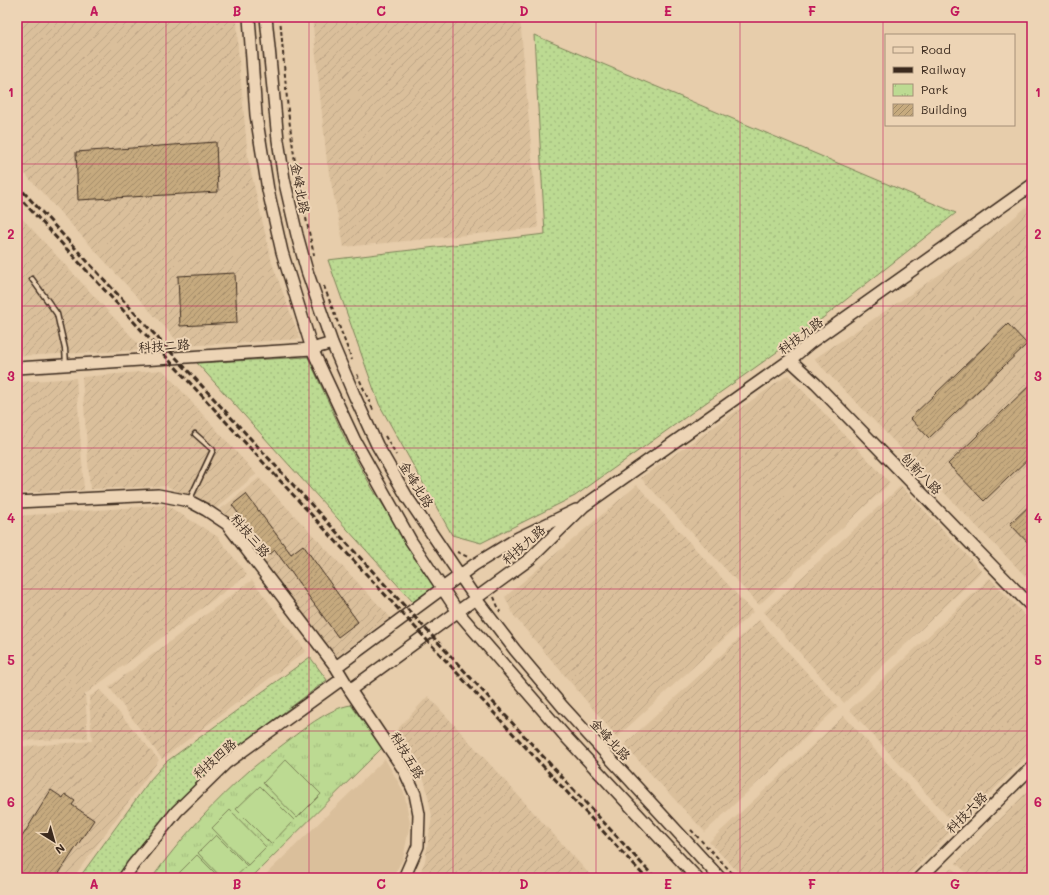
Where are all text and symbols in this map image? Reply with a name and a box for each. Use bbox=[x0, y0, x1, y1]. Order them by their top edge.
text: A bbox=[89, 2, 99, 19]
text: B bbox=[233, 2, 242, 19]
text: C bbox=[376, 2, 386, 19]
text: D bbox=[519, 2, 529, 19]
text: E bbox=[664, 2, 672, 19]
text: F bbox=[808, 2, 816, 19]
text: G bbox=[950, 2, 960, 19]
legend bbox=[885, 34, 1015, 126]
text: Road bbox=[921, 41, 951, 57]
text: Railway bbox=[921, 61, 966, 77]
text: Park bbox=[921, 81, 948, 97]
text: 1 bbox=[8, 83, 14, 100]
text: 1 bbox=[1035, 83, 1041, 100]
text: Building bbox=[921, 101, 967, 117]
street label: 金峰北路 bbox=[288, 161, 314, 215]
text: 2 bbox=[7, 225, 15, 242]
text: 2 bbox=[1034, 225, 1042, 242]
street label: 科技九路 bbox=[774, 313, 826, 357]
street label: 科技二路 bbox=[137, 335, 191, 355]
text: 3 bbox=[7, 367, 15, 384]
text: 3 bbox=[1034, 367, 1042, 384]
street label: 创新八路 bbox=[898, 448, 946, 498]
street label: 金峰北路 bbox=[396, 457, 438, 511]
text: 4 bbox=[7, 509, 15, 526]
text: 4 bbox=[1034, 509, 1042, 526]
street label: 科技三路 bbox=[228, 510, 274, 560]
street label: 科技九路 bbox=[498, 521, 548, 567]
text: 5 bbox=[7, 651, 15, 668]
text: 5 bbox=[1034, 651, 1042, 668]
street label: 金峰北路 bbox=[587, 714, 635, 764]
street label: 科技五路 bbox=[387, 728, 429, 782]
street label: 科技四路 bbox=[189, 735, 239, 781]
street label: 科技六路 bbox=[942, 788, 990, 836]
text: 6 bbox=[7, 793, 15, 810]
text: 6 bbox=[1034, 793, 1042, 810]
north arrow bbox=[34, 821, 74, 861]
text: N bbox=[52, 841, 68, 858]
text: A bbox=[89, 875, 99, 892]
text: B bbox=[233, 875, 242, 892]
text: C bbox=[376, 875, 386, 892]
text: D bbox=[519, 875, 529, 892]
text: E bbox=[664, 875, 672, 892]
text: F bbox=[808, 875, 816, 892]
text: G bbox=[950, 875, 960, 892]

